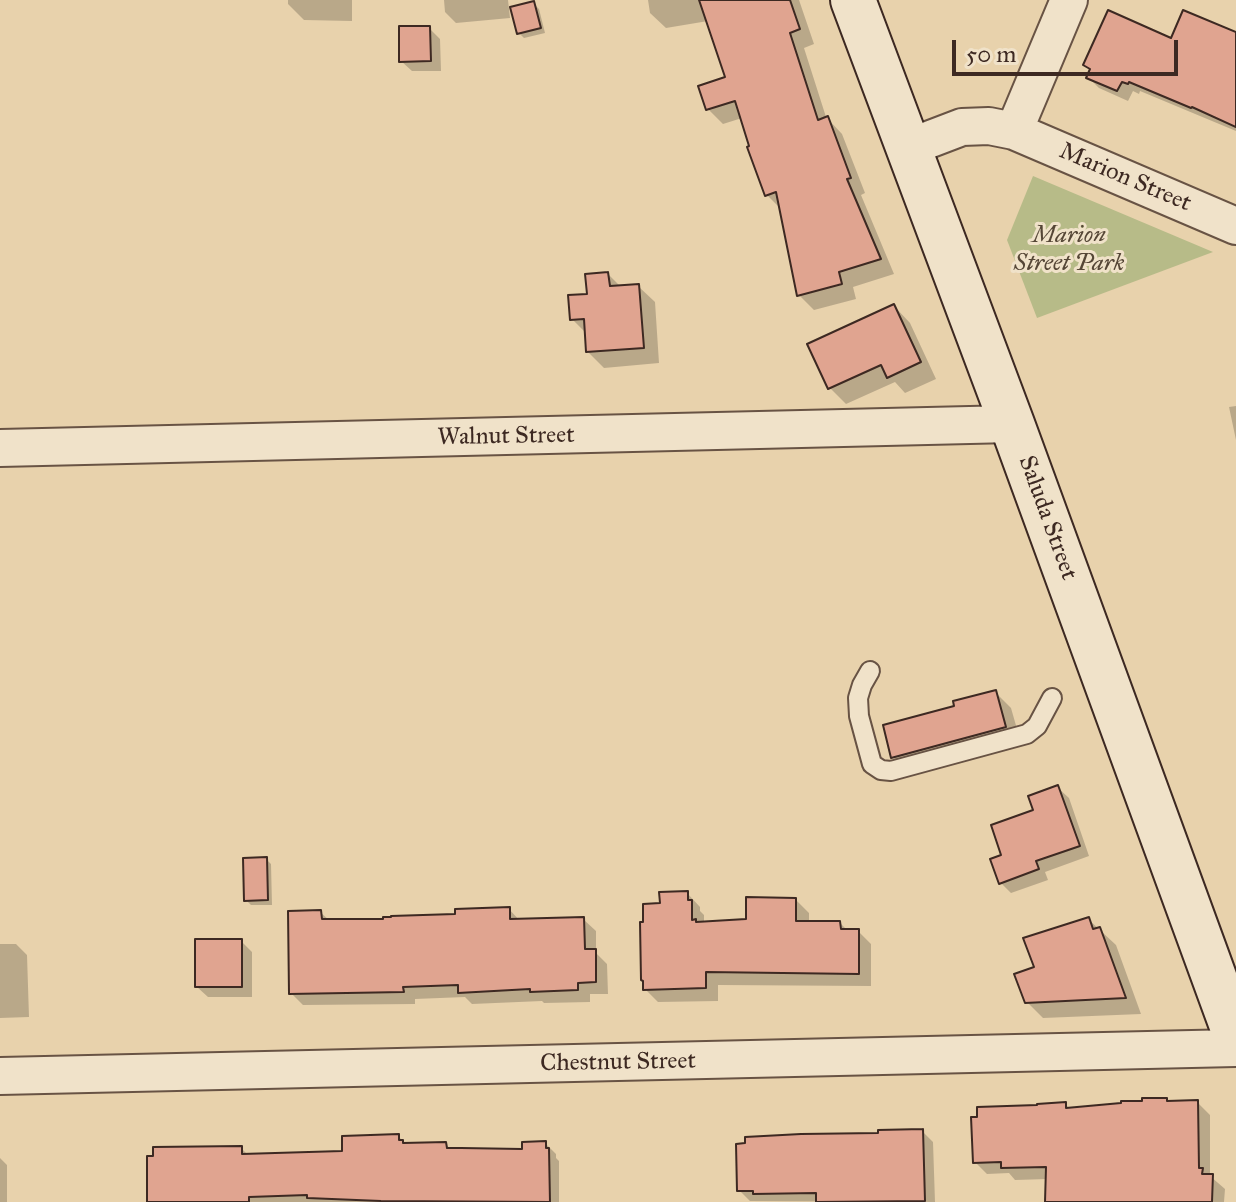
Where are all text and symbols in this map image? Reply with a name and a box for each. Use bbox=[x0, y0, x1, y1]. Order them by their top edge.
scale bar bbox=[956, 24, 1182, 74]
text: 50 m bbox=[966, 39, 1016, 69]
street label: Marion Street bbox=[1055, 137, 1195, 219]
park label: Marion Street Park bbox=[1014, 222, 1124, 278]
street label: Walnut Street bbox=[437, 421, 575, 453]
street label: Saluda Street bbox=[1011, 452, 1083, 584]
street label: Chestnut Street bbox=[540, 1047, 696, 1079]

